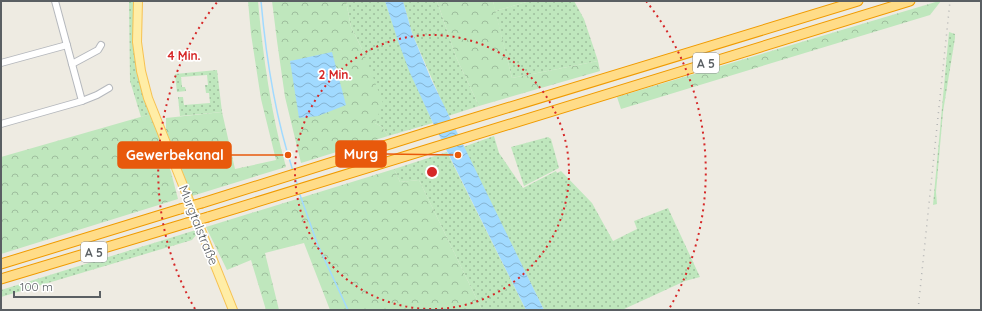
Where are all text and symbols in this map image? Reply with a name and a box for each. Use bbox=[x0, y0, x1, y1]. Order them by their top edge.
text: 4 Min. bbox=[167, 48, 201, 63]
road number: A 5 bbox=[693, 53, 719, 73]
text: 2 Min. bbox=[319, 67, 352, 82]
callout: Murg bbox=[336, 141, 386, 167]
callout: Gewerbekanal bbox=[118, 142, 231, 168]
text: Murg bbox=[344, 145, 378, 163]
text: Gewerbekanal bbox=[126, 146, 224, 164]
centre of rings bbox=[425, 165, 439, 179]
street label: Murgtalstraße bbox=[176, 183, 222, 267]
road number: A 5 bbox=[81, 242, 107, 262]
scale bar bbox=[14, 273, 100, 299]
text: 100 m bbox=[20, 279, 53, 294]

